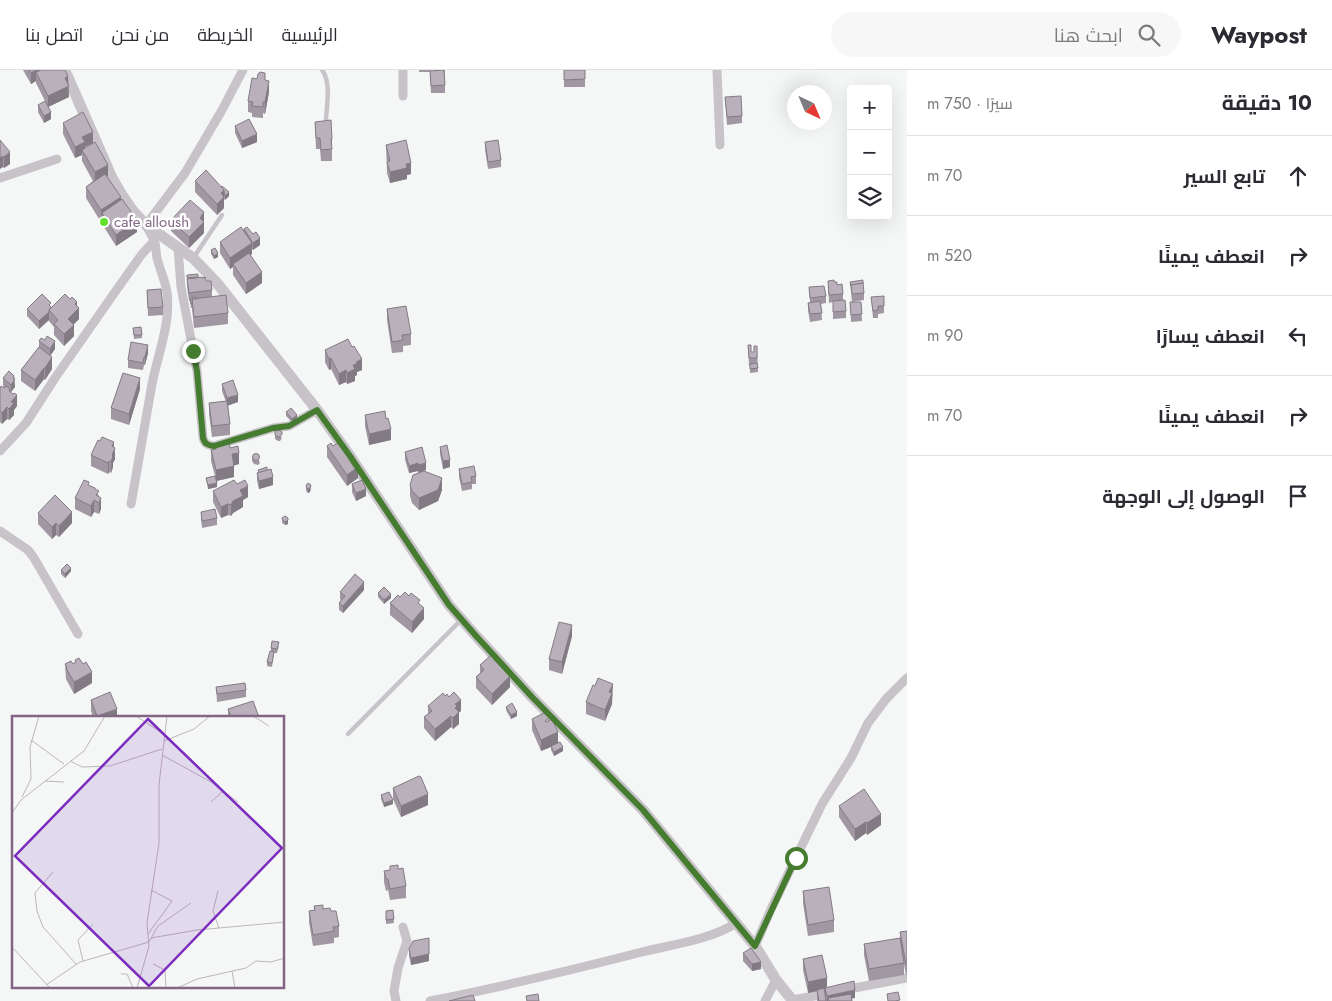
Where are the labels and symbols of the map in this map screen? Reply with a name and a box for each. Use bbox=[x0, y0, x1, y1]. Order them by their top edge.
north arrow bbox=[787, 85, 832, 130]
place label: cafe alloush bbox=[114, 211, 189, 233]
marker: cafe alloush bbox=[98, 216, 110, 228]
route end bbox=[182, 340, 205, 363]
inset map bbox=[12, 716, 285, 988]
route start bbox=[785, 847, 808, 870]

